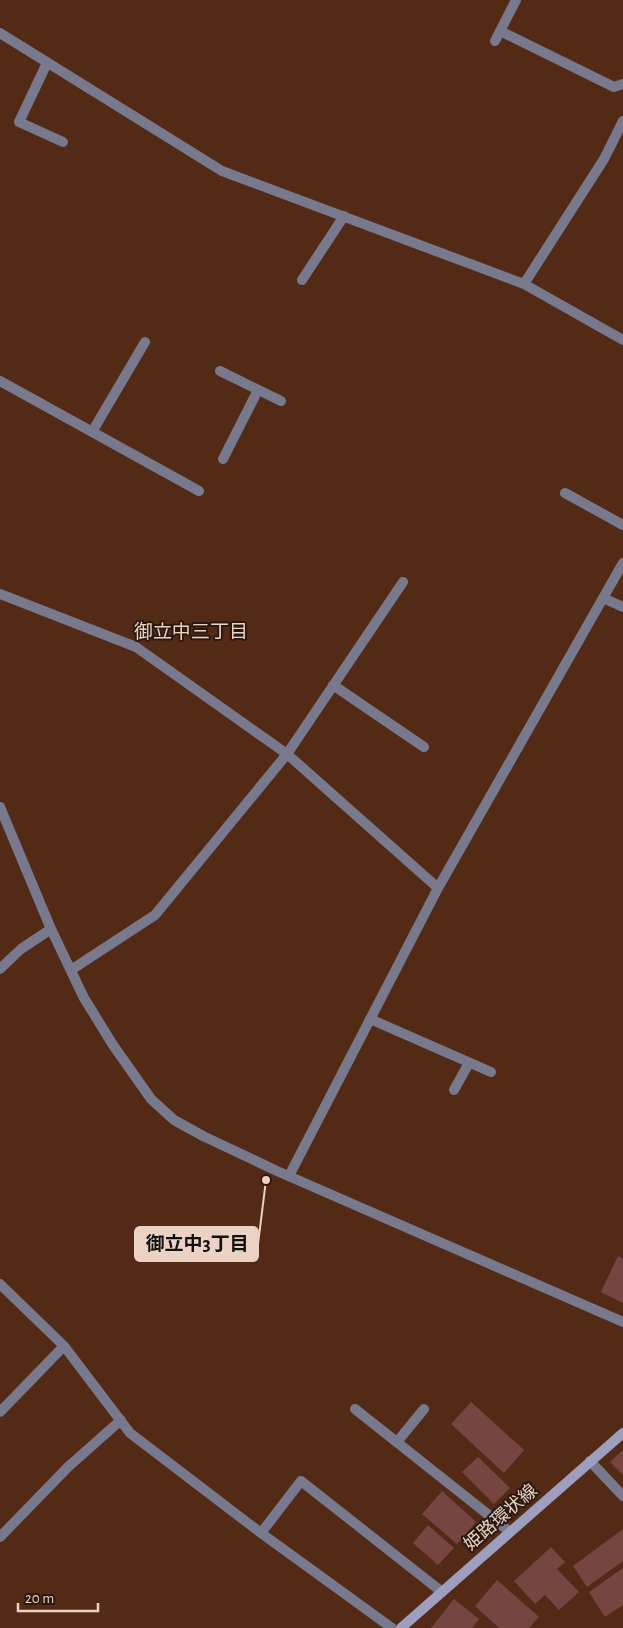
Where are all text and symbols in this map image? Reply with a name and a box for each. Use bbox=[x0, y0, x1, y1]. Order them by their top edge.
district label: 御立中三丁目 bbox=[134, 621, 248, 642]
callout: 御立中3丁目 bbox=[135, 1227, 258, 1261]
text: 御立中3丁目 bbox=[145, 1234, 249, 1254]
street label: 姫路環状線 bbox=[460, 1480, 541, 1554]
scale bar bbox=[18, 1580, 98, 1612]
text: 20 m bbox=[25, 1591, 54, 1606]

